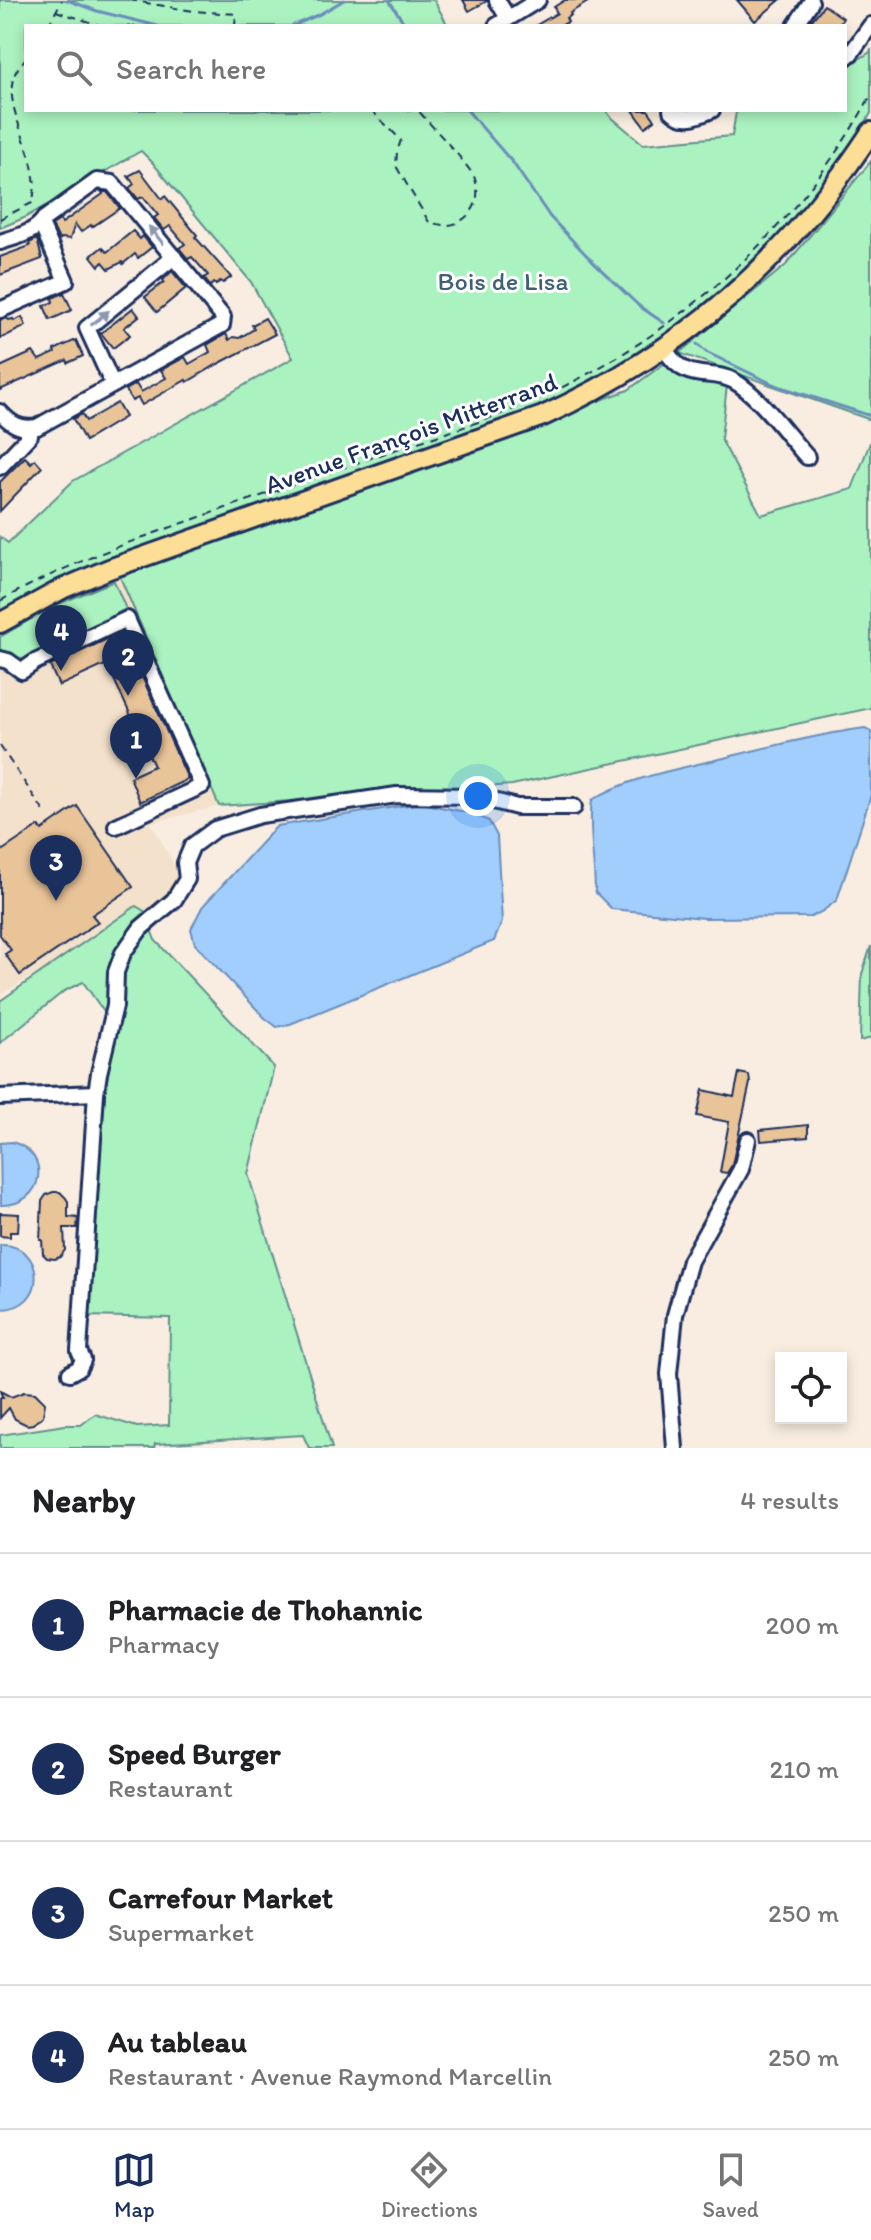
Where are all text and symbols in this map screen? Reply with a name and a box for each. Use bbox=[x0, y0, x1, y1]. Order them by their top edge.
search box bbox=[24, 24, 847, 112]
icon: search bbox=[52, 46, 96, 90]
text: Search here bbox=[116, 50, 266, 87]
one-way arrow bbox=[148, 225, 165, 245]
park label: Bois de Lisa bbox=[438, 265, 569, 297]
one-way arrow bbox=[90, 310, 110, 327]
street label: Avenue François Mitterrand bbox=[261, 365, 561, 501]
pin: 4 bbox=[35, 605, 87, 671]
pin: 2 bbox=[102, 630, 154, 696]
pin: 1 bbox=[110, 713, 162, 779]
your location bbox=[458, 776, 498, 816]
pin: 3 bbox=[30, 835, 82, 901]
map controls bbox=[775, 1352, 847, 1424]
button: locate bbox=[775, 1352, 847, 1424]
text: Nearby bbox=[32, 1480, 135, 1521]
text: 4 results bbox=[740, 1484, 839, 1516]
text: Pharmacie de Thohannic bbox=[108, 1591, 423, 1628]
text: 1 bbox=[52, 1609, 64, 1641]
text: 200 m bbox=[766, 1609, 839, 1641]
text: Pharmacy bbox=[108, 1628, 219, 1660]
text: Speed Burger bbox=[108, 1735, 281, 1772]
text: 2 bbox=[51, 1753, 65, 1785]
text: 210 m bbox=[770, 1753, 839, 1785]
text: Restaurant bbox=[108, 1772, 233, 1804]
text: Carrefour Market bbox=[108, 1879, 333, 1916]
text: 3 bbox=[51, 1897, 65, 1929]
text: 250 m bbox=[768, 1897, 839, 1929]
text: Supermarket bbox=[108, 1916, 254, 1948]
text: Au tableau bbox=[108, 2023, 247, 2060]
text: 4 bbox=[50, 2041, 66, 2073]
text: 250 m bbox=[768, 2041, 839, 2073]
text: Restaurant · Avenue Raymond Marcellin bbox=[108, 2060, 552, 2092]
tab: Map bbox=[112, 2148, 156, 2223]
tab: Directions bbox=[381, 2148, 478, 2223]
tab: Saved bbox=[702, 2148, 759, 2223]

